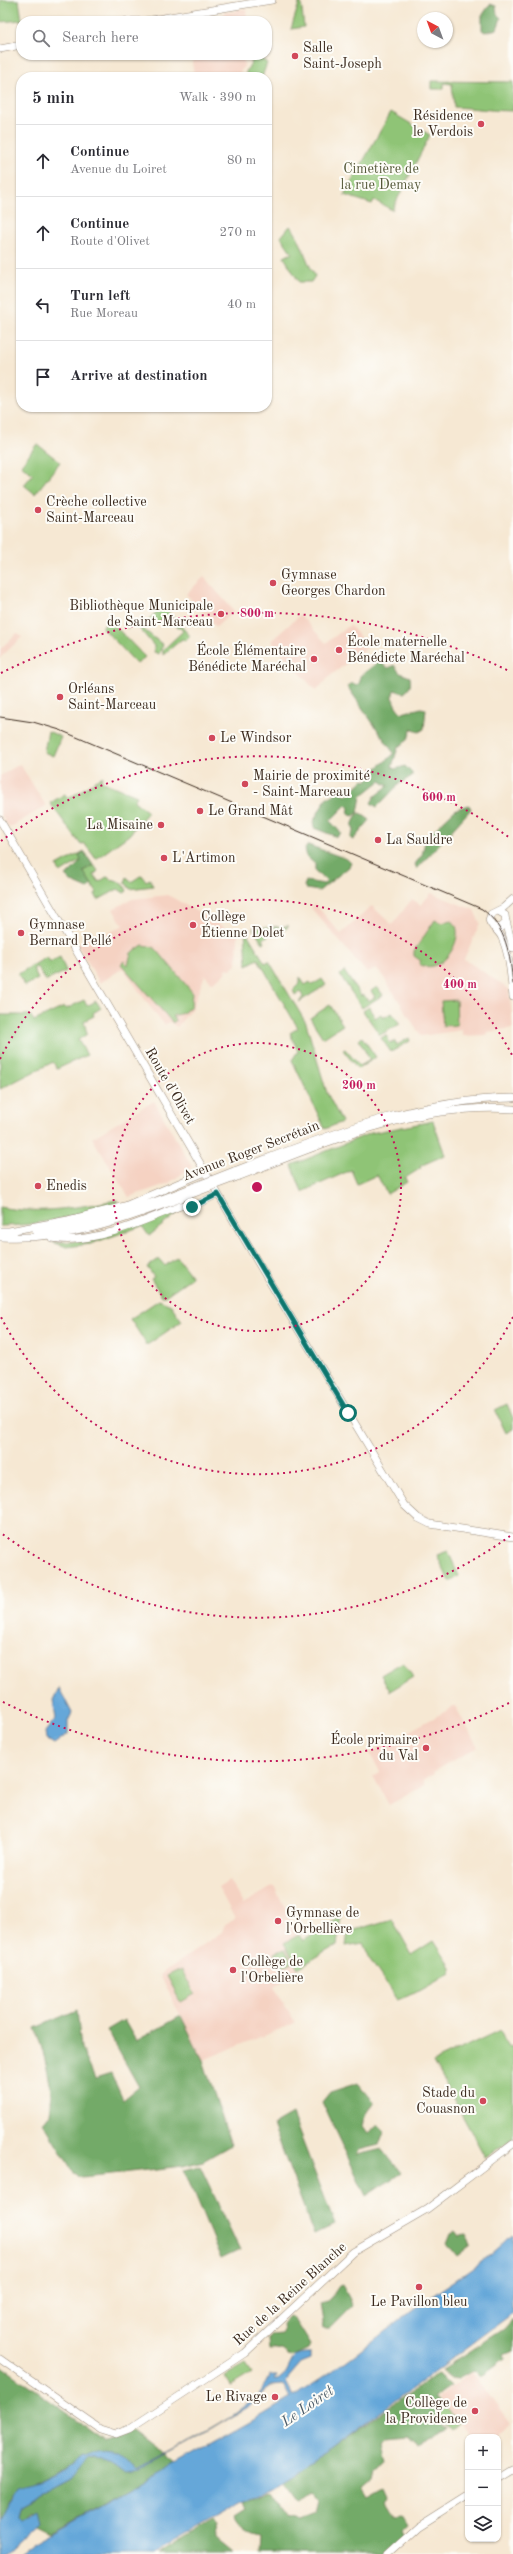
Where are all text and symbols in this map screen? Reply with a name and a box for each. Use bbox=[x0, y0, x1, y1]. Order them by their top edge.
north arrow bbox=[417, 12, 453, 48]
search box bbox=[16, 16, 272, 60]
icon: search bbox=[30, 27, 52, 49]
text: Search here bbox=[62, 31, 139, 46]
place label: Salle Saint-Joseph bbox=[303, 41, 382, 71]
marker: Salle Saint-Joseph bbox=[290, 51, 300, 61]
text: 5 min bbox=[32, 90, 75, 107]
text: Walk · 390 m bbox=[179, 91, 256, 104]
place label: Résidence le Verdois bbox=[413, 109, 473, 139]
marker: Résidence le Verdois bbox=[476, 119, 486, 129]
text: Continue bbox=[70, 145, 129, 160]
icon: ahead bbox=[32, 150, 54, 172]
text: 80 m bbox=[227, 154, 256, 167]
park label: Cimetière de la rue Demay bbox=[341, 162, 422, 192]
text: Avenue du Loiret bbox=[70, 163, 167, 176]
text: Continue bbox=[70, 217, 129, 232]
icon: ahead bbox=[32, 222, 54, 244]
text: 270 m bbox=[219, 226, 256, 239]
text: Route d'Olivet bbox=[70, 235, 150, 248]
text: Turn left bbox=[70, 289, 130, 304]
icon: left bbox=[32, 294, 54, 316]
text: 40 m bbox=[227, 298, 256, 311]
text: Rue Moreau bbox=[70, 307, 138, 320]
icon: arrive bbox=[32, 366, 54, 388]
text: Arrive at destination bbox=[70, 369, 208, 384]
place label: Crèche collective Saint-Marceau bbox=[46, 495, 147, 525]
marker: Crèche collective Saint-Marceau bbox=[33, 505, 43, 515]
place label: Gymnase Georges Chardon bbox=[281, 568, 386, 598]
marker: Gymnase Georges Chardon bbox=[268, 578, 278, 588]
place label: Bibliothèque Municipale de Saint-Marceau bbox=[69, 599, 214, 629]
text: 800 m bbox=[240, 608, 274, 620]
marker: Bibliothèque Municipale de Saint-Marceau bbox=[216, 609, 226, 619]
place label: École maternelle Bénédicte Maréchal bbox=[347, 632, 465, 665]
place label: École Élémentaire Bénédicte Maréchal bbox=[188, 641, 306, 674]
marker: École maternelle Bénédicte Maréchal bbox=[334, 645, 344, 655]
marker: École Élémentaire Bénédicte Maréchal bbox=[309, 654, 319, 664]
place label: Orléans Saint-Marceau bbox=[68, 682, 157, 712]
marker: Orléans Saint-Marceau bbox=[55, 692, 65, 702]
place label: Le Windsor bbox=[220, 731, 292, 745]
marker: Le Windsor bbox=[207, 733, 217, 743]
place label: Mairie de proximité - Saint-Marceau bbox=[253, 769, 370, 799]
marker: Mairie de proximité - Saint-Marceau bbox=[240, 779, 250, 789]
text: 600 m bbox=[422, 792, 456, 804]
place label: Le Grand Mât bbox=[208, 804, 293, 818]
marker: Le Grand Mât bbox=[195, 806, 205, 816]
place label: La Misaine bbox=[87, 818, 153, 832]
marker: La Misaine bbox=[156, 820, 166, 830]
place label: La Sauldre bbox=[386, 833, 453, 847]
marker: La Sauldre bbox=[373, 835, 383, 845]
place label: L'Artimon bbox=[172, 851, 236, 865]
marker: L'Artimon bbox=[159, 853, 169, 863]
place label: Collège Étienne Dolet bbox=[201, 910, 284, 940]
place label: Gymnase Bernard Pellé bbox=[29, 918, 112, 948]
marker: Collège Étienne Dolet bbox=[188, 920, 198, 930]
marker: Gymnase Bernard Pellé bbox=[16, 928, 26, 938]
text: 400 m bbox=[443, 979, 477, 991]
street label: Route d'Olivet bbox=[142, 1045, 198, 1127]
text: 200 m bbox=[342, 1080, 376, 1092]
street label: Avenue Roger Secrétain bbox=[181, 1118, 322, 1184]
place label: Enedis bbox=[46, 1179, 87, 1193]
centre of rings bbox=[250, 1180, 264, 1194]
marker: Enedis bbox=[33, 1181, 43, 1191]
route end bbox=[183, 1198, 201, 1216]
route start bbox=[339, 1404, 357, 1422]
place label: École primaire du Val bbox=[330, 1730, 418, 1763]
marker: École primaire du Val bbox=[421, 1743, 431, 1753]
place label: Gymnase de l'Orbellière bbox=[286, 1906, 359, 1936]
marker: Gymnase de l'Orbellière bbox=[273, 1916, 283, 1926]
place label: Collège de l'Orbelière bbox=[241, 1955, 303, 1985]
marker: Collège de l'Orbelière bbox=[228, 1965, 238, 1975]
place label: Stade du Couasnon bbox=[416, 2086, 476, 2116]
marker: Stade du Couasnon bbox=[478, 2096, 488, 2106]
street label: Rue de la Reine Blanche bbox=[231, 2240, 349, 2348]
marker: Le Pavillon bleu bbox=[414, 2282, 424, 2292]
place label: Le Pavillon bleu bbox=[370, 2295, 468, 2309]
water label: Le Loiret bbox=[278, 2384, 337, 2431]
place label: Le Rivage bbox=[206, 2390, 267, 2404]
marker: Le Rivage bbox=[270, 2392, 280, 2402]
place label: Collège de la Providence bbox=[386, 2396, 467, 2426]
marker: Collège de la Providence bbox=[470, 2406, 480, 2416]
map controls bbox=[465, 2434, 501, 2542]
button: + bbox=[465, 2434, 501, 2470]
button: − bbox=[465, 2470, 501, 2506]
button: layers bbox=[465, 2506, 501, 2542]

